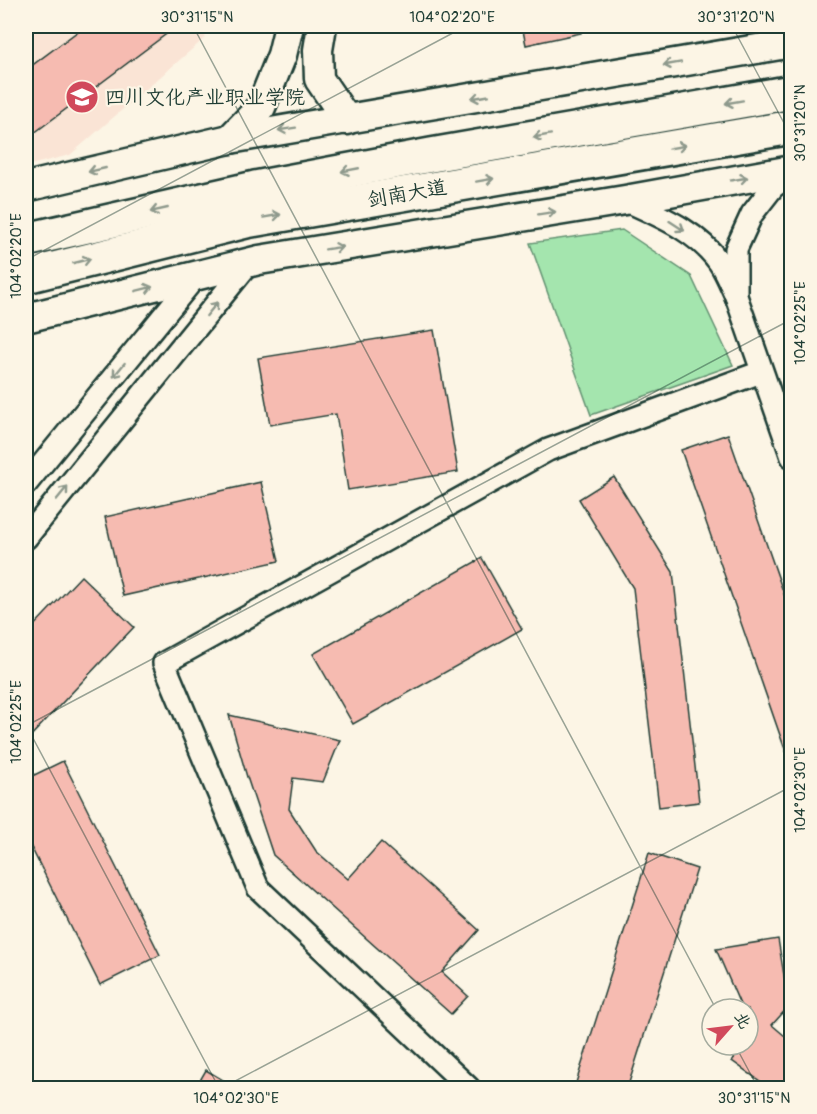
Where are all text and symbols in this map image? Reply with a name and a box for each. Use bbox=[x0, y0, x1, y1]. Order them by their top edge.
text: 30°31'15"N bbox=[161, 8, 233, 27]
text: 104°02'20"E bbox=[409, 8, 495, 27]
text: 30°31'20"N bbox=[697, 8, 775, 27]
one-way arrow bbox=[663, 59, 682, 70]
school or university icon: 四川文化产业职业学院 bbox=[64, 79, 100, 115]
text: 30°31'20"N bbox=[791, 84, 810, 162]
place label: 四川文化产业职业学院 bbox=[105, 85, 305, 110]
one-way arrow bbox=[470, 92, 490, 103]
one-way arrow bbox=[725, 97, 744, 108]
one-way arrow bbox=[278, 124, 298, 135]
one-way arrow bbox=[532, 130, 552, 141]
one-way arrow bbox=[667, 141, 686, 152]
one-way arrow bbox=[88, 165, 107, 176]
one-way arrow bbox=[341, 165, 360, 176]
street label: 剑南大道 bbox=[366, 174, 449, 213]
one-way arrow bbox=[474, 174, 494, 185]
one-way arrow bbox=[729, 174, 749, 185]
one-way arrow bbox=[150, 204, 169, 216]
one-way arrow bbox=[537, 207, 557, 218]
one-way arrow bbox=[262, 210, 281, 221]
text: 104°02'20"E bbox=[7, 213, 26, 299]
one-way arrow bbox=[668, 220, 685, 232]
one-way arrow bbox=[324, 242, 343, 253]
one-way arrow bbox=[72, 255, 91, 267]
text: 104°02'25"E bbox=[791, 281, 810, 365]
one-way arrow bbox=[134, 282, 153, 294]
one-way arrow bbox=[205, 302, 219, 317]
one-way arrow bbox=[112, 362, 126, 377]
one-way arrow bbox=[56, 485, 69, 501]
text: 104°02'25"E bbox=[7, 680, 26, 764]
text: 104°02'30"E bbox=[791, 747, 810, 833]
north arrow bbox=[700, 997, 760, 1057]
text: 北 bbox=[730, 1009, 755, 1032]
text: 104°02'30"E bbox=[193, 1089, 279, 1108]
text: 30°31'15"N bbox=[718, 1089, 790, 1108]

